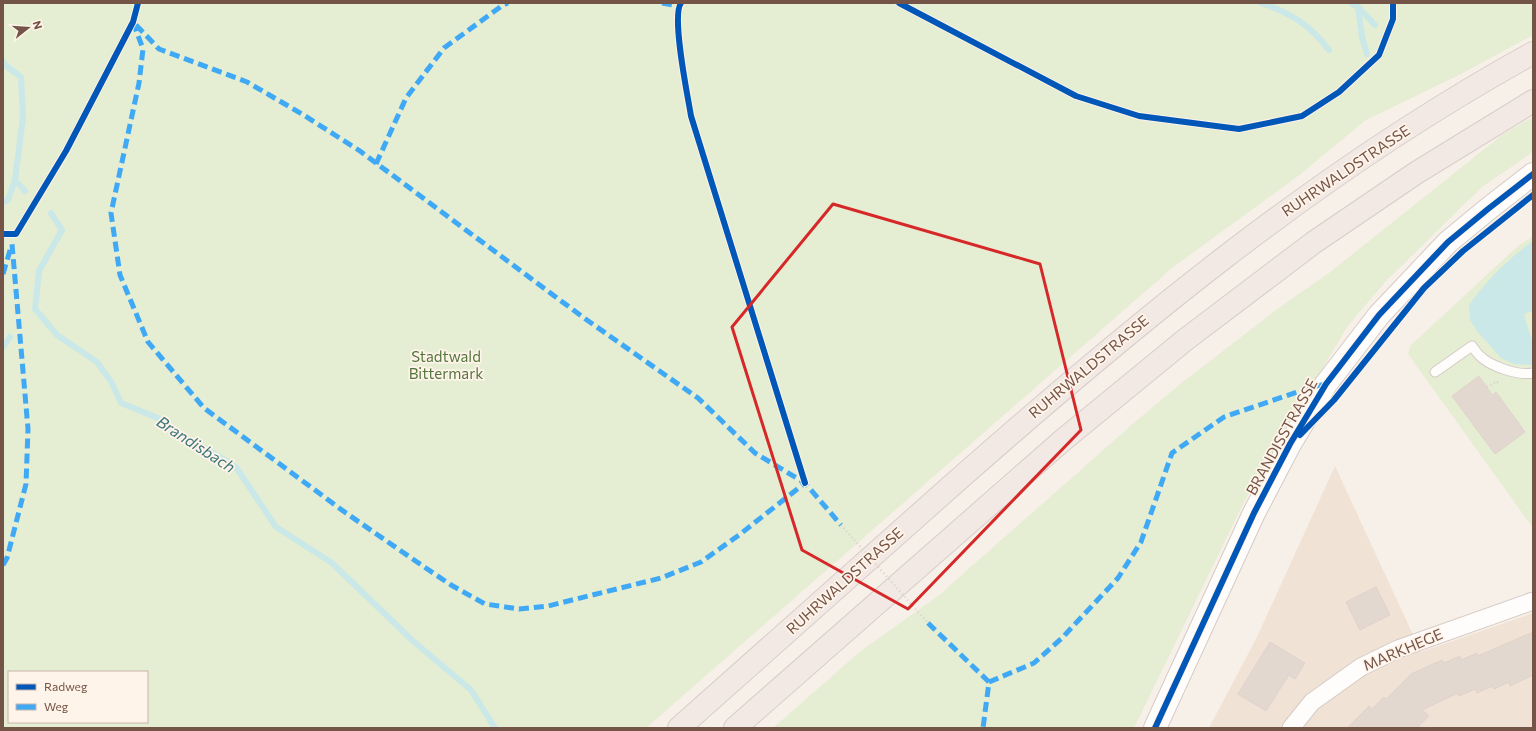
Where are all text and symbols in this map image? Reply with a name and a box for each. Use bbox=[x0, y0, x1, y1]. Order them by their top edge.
north arrow bbox=[8, 8, 48, 48]
text: N bbox=[31, 19, 45, 31]
street label: RUHRWALDSTRASSE bbox=[1278, 120, 1413, 220]
street label: RUHRWALDSTRASSE bbox=[1025, 311, 1152, 422]
park label: Stadtwald Bittermark bbox=[409, 347, 483, 382]
street label: BRANDISSTRASSE bbox=[1242, 375, 1321, 498]
water label: Brandisbach bbox=[154, 411, 239, 476]
street label: RUHRWALDSTRASSE bbox=[782, 523, 907, 637]
street label: MARKHEGE bbox=[1360, 624, 1445, 674]
legend bbox=[8, 671, 148, 723]
text: Radweg bbox=[44, 679, 88, 693]
text: Weg bbox=[44, 699, 69, 713]

